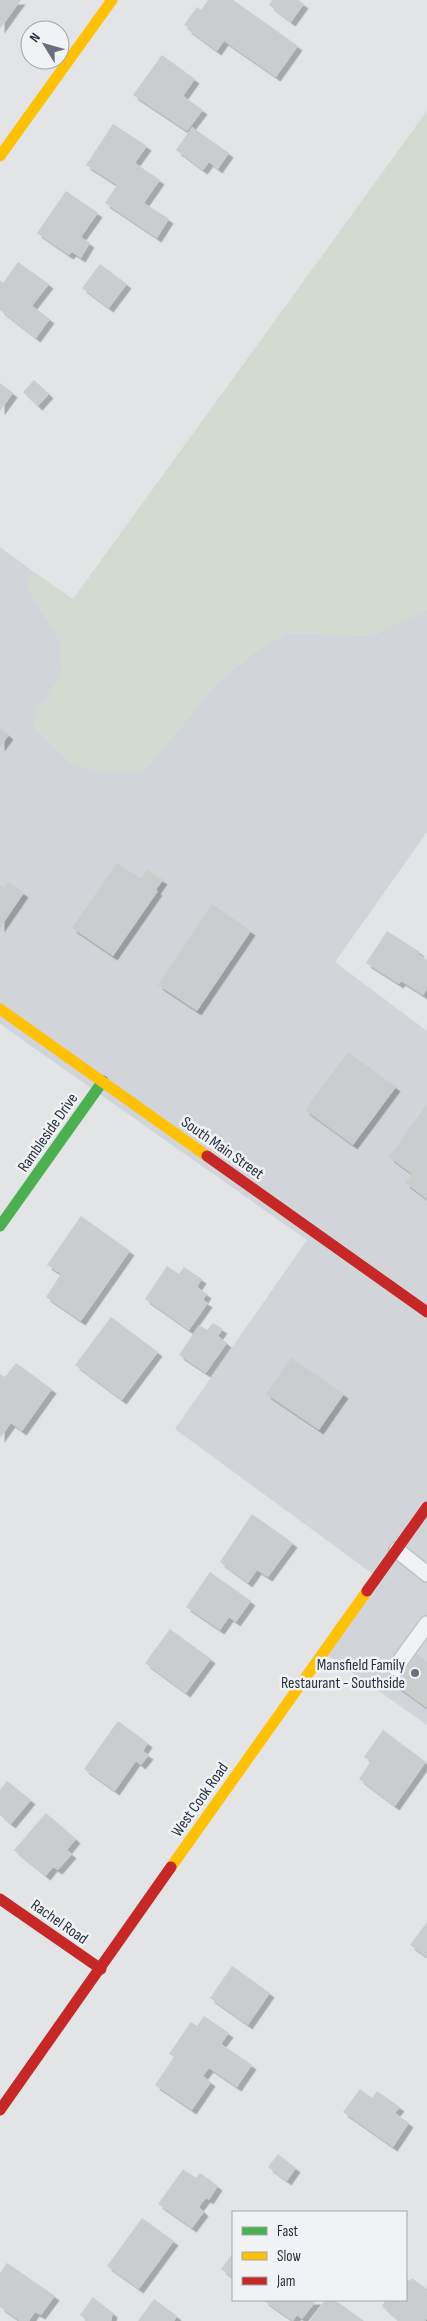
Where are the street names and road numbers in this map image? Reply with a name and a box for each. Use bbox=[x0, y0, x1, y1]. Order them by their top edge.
street label: Rambleside Drive bbox=[14, 1090, 82, 1176]
street label: South Main Street bbox=[177, 1113, 267, 1184]
street label: West Cook Road bbox=[168, 1759, 233, 1841]
street label: Rachel Road bbox=[27, 1896, 91, 1949]

